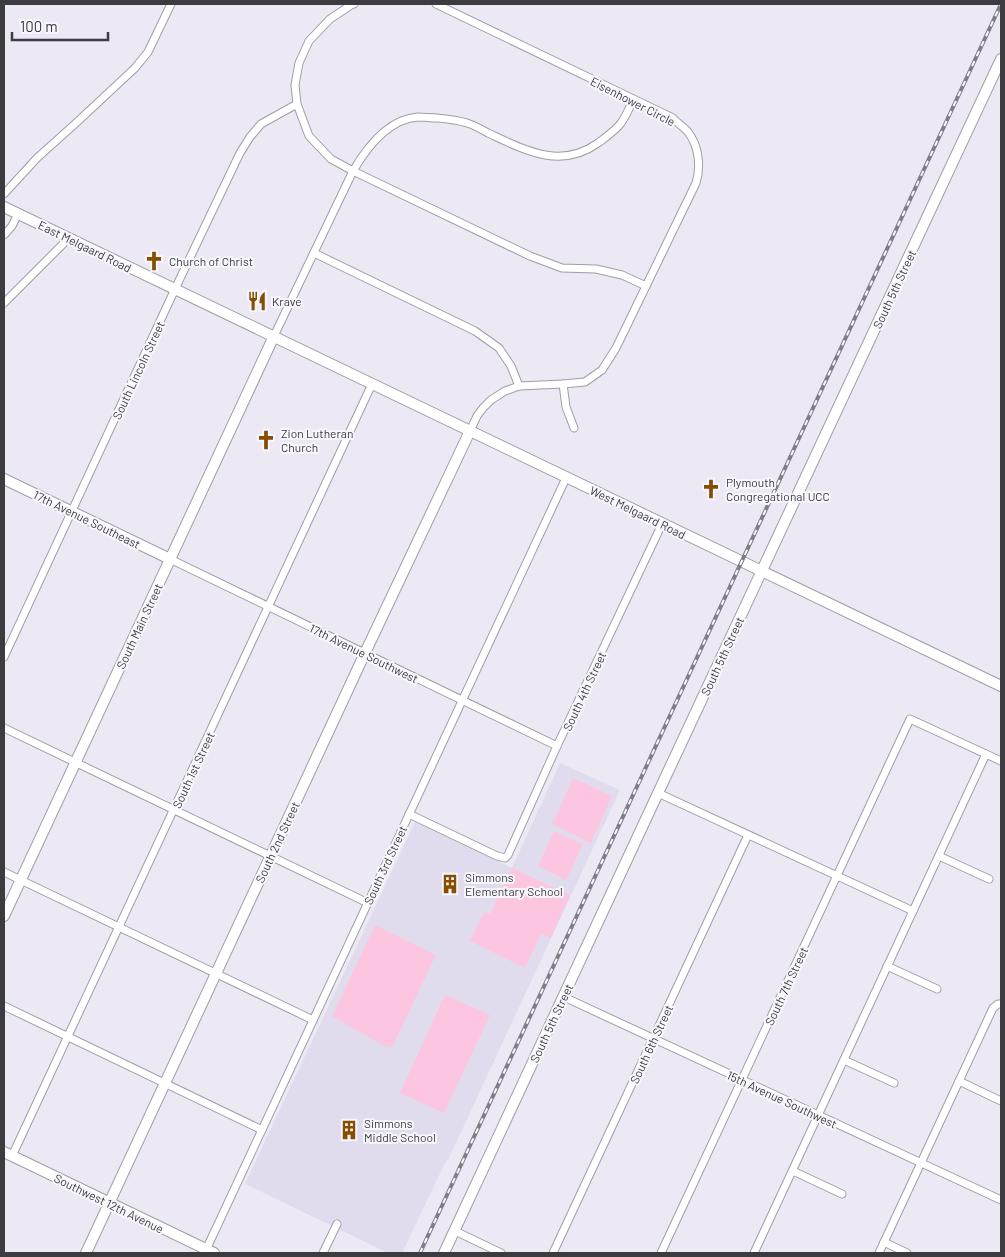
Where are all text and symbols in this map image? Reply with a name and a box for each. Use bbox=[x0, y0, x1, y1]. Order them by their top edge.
scale bar bbox=[12, 10, 109, 42]
text: 100 m bbox=[20, 17, 58, 35]
street label: Eisenhower Circle bbox=[588, 74, 678, 128]
street label: East Melgaard Road bbox=[36, 217, 134, 275]
street label: South 5th Street bbox=[870, 247, 918, 331]
church icon: Church of Christ bbox=[143, 250, 165, 272]
place label: Church of Christ bbox=[169, 254, 253, 268]
restaurant icon: Krave bbox=[246, 290, 268, 312]
place label: Krave bbox=[272, 294, 302, 308]
street label: South Lincoln Street bbox=[109, 319, 167, 421]
place label: Zion Lutheran Church bbox=[281, 426, 353, 454]
church icon: Zion Lutheran Church bbox=[255, 429, 277, 451]
place label: Plymouth Congregational UCC bbox=[726, 475, 830, 503]
church icon: Plymouth Congregational UCC bbox=[700, 478, 722, 500]
street label: West Melgaard Road bbox=[588, 483, 688, 541]
street label: 17th Avenue Southeast bbox=[31, 487, 143, 551]
street label: South Main Street bbox=[113, 581, 165, 671]
street label: South 5th Street bbox=[698, 614, 746, 698]
street label: 17th Avenue Southwest bbox=[307, 621, 421, 685]
street label: South 4th Street bbox=[560, 649, 608, 733]
street label: South 1st Street bbox=[169, 730, 217, 810]
street label: South 2nd Street bbox=[252, 799, 302, 885]
street label: South 3rd Street bbox=[361, 823, 409, 907]
place label: Simmons Elementary School bbox=[465, 870, 563, 898]
building icon: Simmons Elementary School bbox=[439, 873, 461, 895]
street label: South 7th Street bbox=[762, 945, 810, 1027]
street label: South 5th Street bbox=[527, 981, 575, 1065]
street label: South 6th Street bbox=[627, 1002, 675, 1086]
street label: 15th Avenue Southwest bbox=[725, 1067, 839, 1131]
place label: Simmons Middle School bbox=[364, 1116, 436, 1144]
building icon: Simmons Middle School bbox=[338, 1119, 360, 1141]
street label: Southwest 12th Avenue bbox=[52, 1170, 166, 1236]

